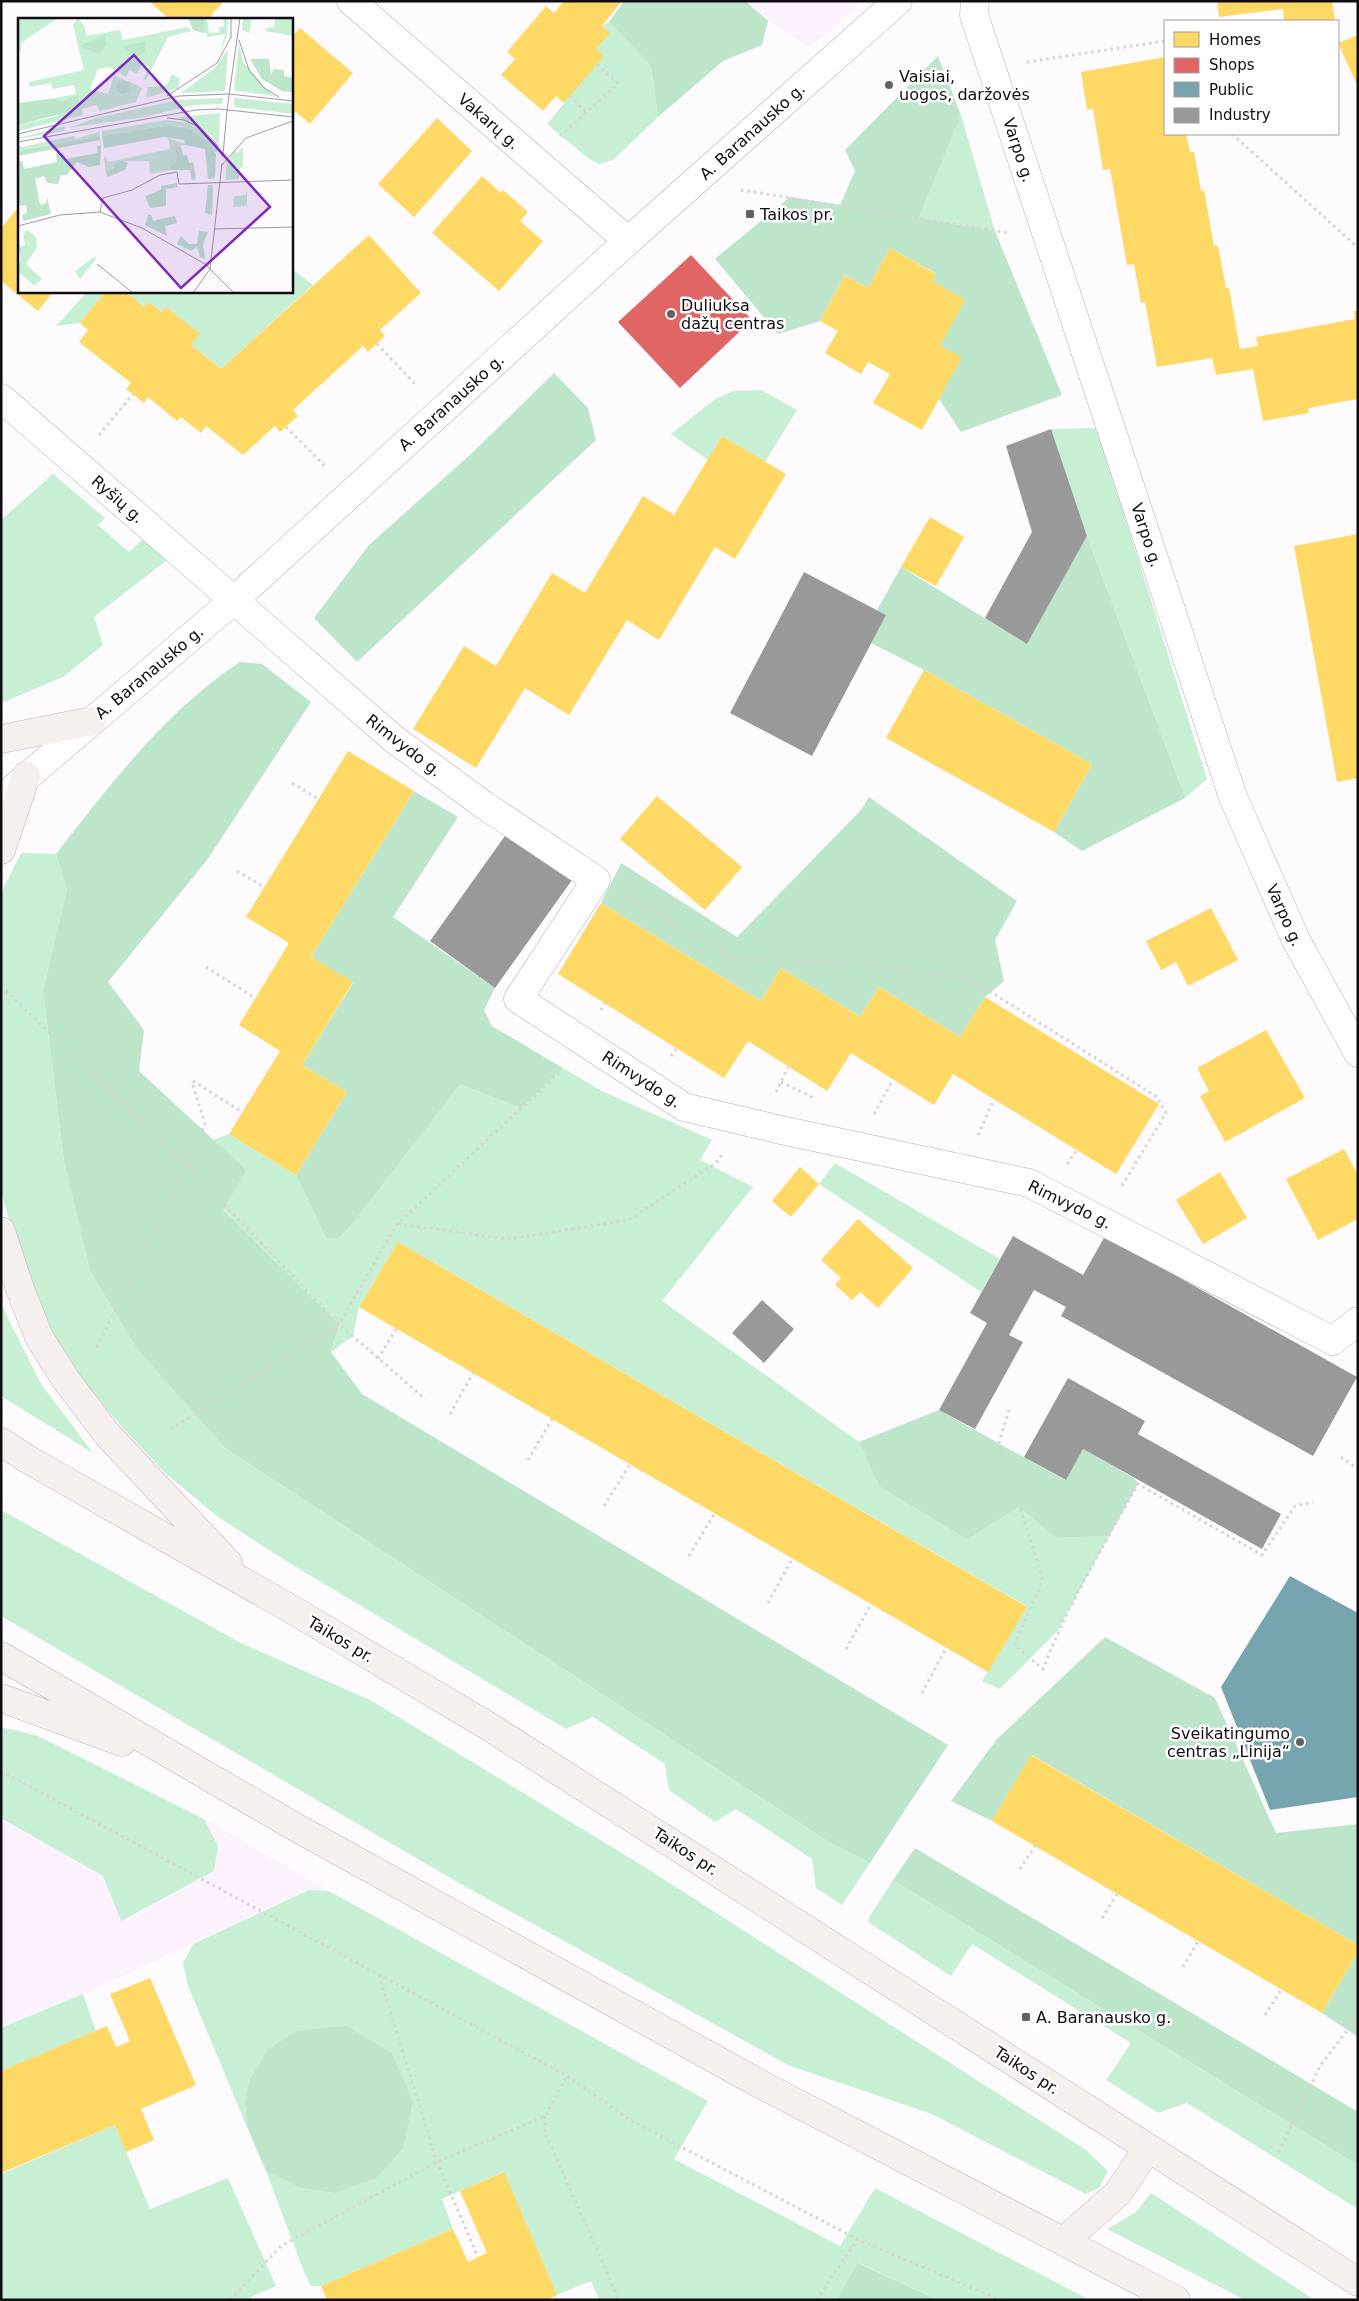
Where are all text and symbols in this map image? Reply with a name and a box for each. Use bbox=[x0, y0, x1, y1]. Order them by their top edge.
inset map bbox=[18, 18, 292, 292]
legend bbox=[1164, 20, 1339, 135]
text: Homes bbox=[1209, 31, 1261, 49]
text: Shops bbox=[1209, 56, 1255, 74]
place label: Vaisiai, uogos, daržovės bbox=[899, 67, 1030, 104]
street label: A. Baranausko g. bbox=[696, 79, 809, 184]
marker: Vaisiai, uogos, daržovės bbox=[883, 79, 895, 91]
text: Public bbox=[1209, 81, 1253, 99]
street label: Vakarų g. bbox=[454, 89, 523, 153]
text: Industry bbox=[1209, 106, 1271, 124]
street label: Varpo g. bbox=[999, 116, 1038, 185]
place label: Taikos pr. bbox=[759, 205, 834, 224]
marker: Taikos pr. bbox=[744, 208, 756, 220]
place label: Duliuksa dažų centras bbox=[681, 296, 784, 333]
marker: Duliuksa dažų centras bbox=[665, 308, 677, 320]
street label: A. Baranausko g. bbox=[395, 350, 508, 455]
street label: Ryšių g. bbox=[88, 472, 148, 527]
street label: Varpo g. bbox=[1127, 501, 1166, 570]
street label: A. Baranausko g. bbox=[91, 622, 207, 723]
street label: Rimvydo g. bbox=[362, 710, 445, 781]
street label: Varpo g. bbox=[1262, 881, 1307, 949]
street label: Rimvydo g. bbox=[599, 1047, 685, 1112]
street label: Rimvydo g. bbox=[1025, 1176, 1115, 1233]
street label: Taikos pr. bbox=[303, 1612, 377, 1667]
place label: Sveikatingumo centras „Linija“ bbox=[1167, 1724, 1290, 1761]
marker: Sveikatingumo centras „Linija“ bbox=[1294, 1736, 1306, 1748]
street label: Taikos pr. bbox=[649, 1823, 722, 1879]
place label: A. Baranausko g. bbox=[1036, 2008, 1171, 2027]
marker: A. Baranausko g. bbox=[1020, 2011, 1032, 2023]
street label: Taikos pr. bbox=[990, 2042, 1063, 2098]

